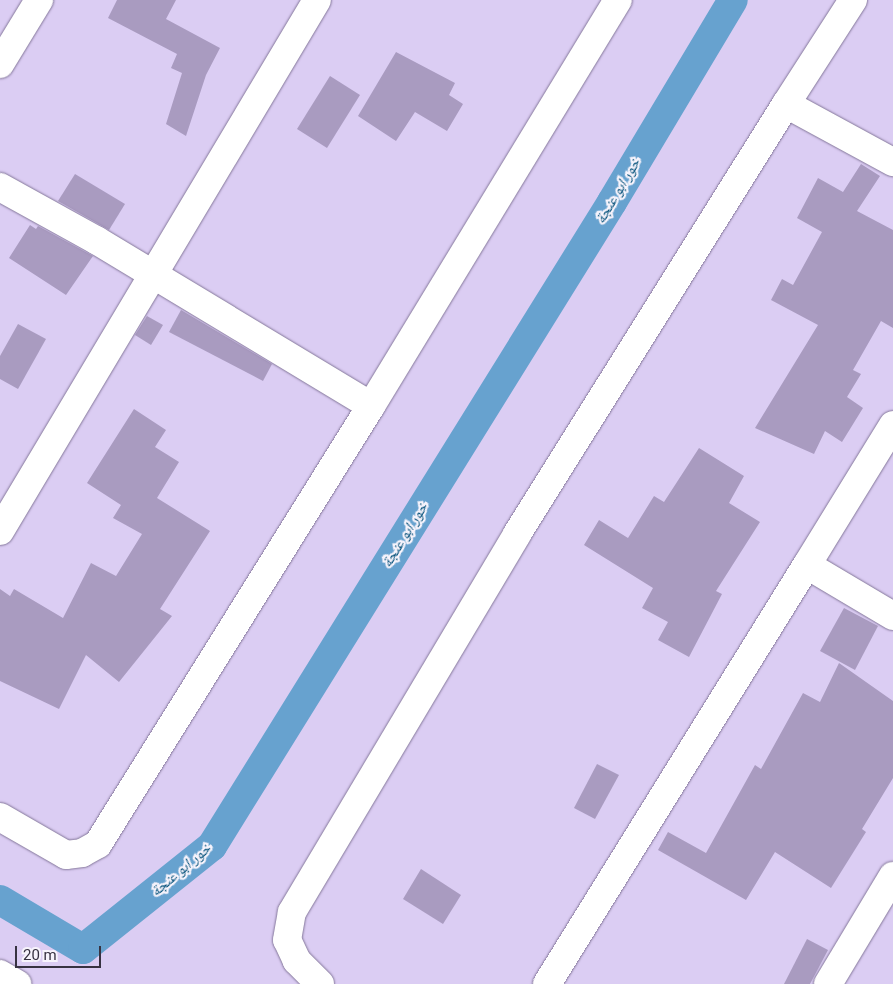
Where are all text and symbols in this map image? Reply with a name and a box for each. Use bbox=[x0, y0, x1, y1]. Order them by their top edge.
water label: خور ابو عنجة bbox=[591, 155, 645, 227]
water label: خور ابو عنجة bbox=[378, 499, 432, 571]
water label: خور ابو عنجة bbox=[147, 840, 215, 900]
scale bar bbox=[18, 936, 104, 968]
text: 20 m bbox=[23, 946, 57, 964]

